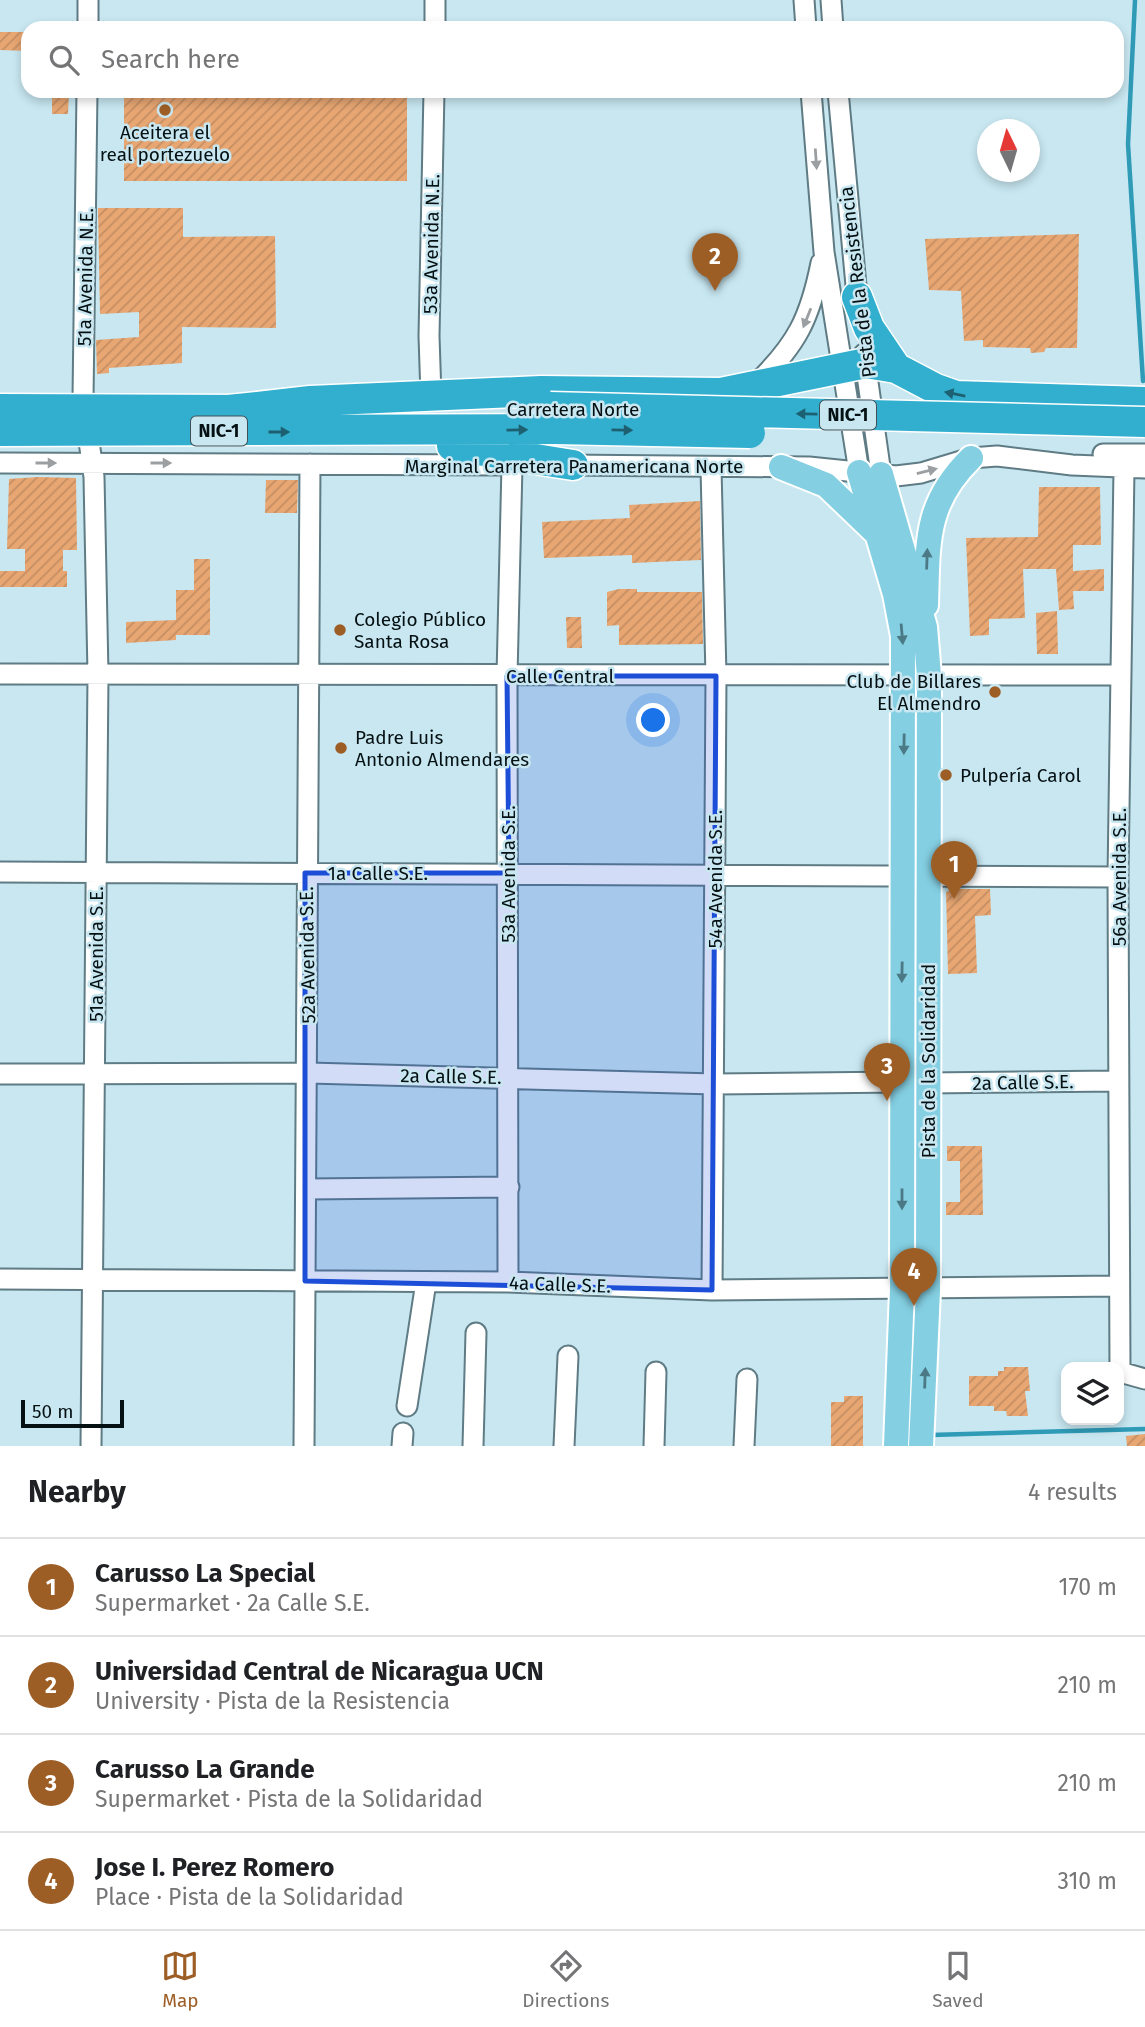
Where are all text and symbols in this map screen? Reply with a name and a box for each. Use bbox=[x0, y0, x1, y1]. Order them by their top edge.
search box bbox=[21, 21, 1124, 98]
icon: search bbox=[45, 41, 83, 79]
text: Search here bbox=[101, 44, 240, 75]
marker: Aceitera el real portezuelo bbox=[157, 102, 173, 118]
north arrow bbox=[977, 119, 1040, 182]
place label: Aceitera el real portezuelo bbox=[100, 121, 230, 166]
one-way arrow bbox=[811, 148, 822, 170]
street label: 53a Avenida N.E. bbox=[419, 174, 444, 314]
street label: Pista de la Resistencia bbox=[834, 185, 881, 379]
street label: 51a Avenida N.E. bbox=[73, 208, 98, 346]
pin: 2 bbox=[692, 233, 738, 291]
one-way arrow bbox=[801, 307, 812, 328]
one-way arrow bbox=[944, 388, 966, 399]
street label: Carretera Norte bbox=[507, 398, 639, 421]
road number: NIC-1 bbox=[820, 400, 876, 430]
one-way arrow bbox=[796, 408, 818, 419]
road number: NIC-1 bbox=[191, 416, 247, 446]
one-way arrow bbox=[506, 424, 528, 435]
one-way arrow bbox=[612, 425, 634, 436]
one-way arrow bbox=[268, 426, 290, 438]
street label: Marginal Carretera Panamericana Norte bbox=[405, 455, 743, 478]
one-way arrow bbox=[35, 457, 57, 469]
one-way arrow bbox=[150, 457, 172, 469]
one-way arrow bbox=[916, 465, 938, 476]
one-way arrow bbox=[922, 547, 933, 569]
place label: Colegio Público Santa Rosa bbox=[354, 608, 486, 653]
marker: Colegio Público Santa Rosa bbox=[332, 622, 348, 638]
one-way arrow bbox=[897, 624, 908, 646]
street label: Calle Central bbox=[506, 665, 614, 688]
place label: Club de Billares El Almendro bbox=[847, 670, 981, 715]
marker: Club de Billares El Almendro bbox=[987, 684, 1003, 700]
your location bbox=[636, 703, 670, 737]
place label: Padre Luis Antonio Almendares bbox=[355, 726, 529, 771]
one-way arrow bbox=[899, 733, 910, 755]
marker: Padre Luis Antonio Almendares bbox=[333, 740, 349, 756]
place label: Pulpería Carol bbox=[960, 764, 1082, 787]
marker: Pulpería Carol bbox=[938, 767, 954, 783]
street label: 53a Avenida S.E. bbox=[497, 805, 520, 943]
street label: 56a Avenida S.E. bbox=[1108, 808, 1131, 946]
street label: 54a Avenida S.E. bbox=[704, 810, 727, 948]
pin: 1 bbox=[931, 841, 977, 899]
street label: 1a Calle S.E. bbox=[328, 862, 428, 885]
street label: 51a Avenida S.E. bbox=[85, 886, 108, 1022]
street label: 52a Avenida S.E. bbox=[295, 886, 320, 1024]
one-way arrow bbox=[896, 961, 908, 983]
street label: Pista de la Solidaridad bbox=[917, 964, 940, 1158]
pin: 3 bbox=[864, 1043, 910, 1101]
street label: 2a Calle S.E. bbox=[400, 1064, 502, 1089]
street label: 2a Calle S.E. bbox=[972, 1070, 1074, 1095]
one-way arrow bbox=[896, 1188, 908, 1210]
pin: 4 bbox=[891, 1248, 937, 1306]
street label: 4a Calle S.E. bbox=[509, 1271, 611, 1298]
map controls bbox=[1061, 1362, 1124, 1425]
button: layers bbox=[1061, 1362, 1124, 1425]
one-way arrow bbox=[919, 1367, 930, 1389]
scale bar bbox=[21, 1397, 124, 1429]
text: 50 m bbox=[32, 1400, 73, 1423]
text: Nearby bbox=[28, 1474, 126, 1510]
text: 4 results bbox=[1028, 1478, 1117, 1506]
text: Carusso La Special bbox=[95, 1558, 315, 1589]
text: 1 bbox=[46, 1573, 56, 1601]
text: 170 m bbox=[1058, 1573, 1117, 1601]
text: Supermarket · 2a Calle S.E. bbox=[95, 1589, 370, 1617]
text: Universidad Central de Nicaragua UCN bbox=[95, 1656, 544, 1687]
text: 2 bbox=[45, 1671, 57, 1699]
text: 210 m bbox=[1058, 1671, 1117, 1699]
text: University · Pista de la Resistencia bbox=[95, 1687, 450, 1715]
text: Carusso La Grande bbox=[95, 1754, 315, 1785]
text: 3 bbox=[45, 1769, 57, 1797]
text: 210 m bbox=[1058, 1769, 1117, 1797]
text: Supermarket · Pista de la Solidaridad bbox=[95, 1785, 483, 1813]
text: Jose I. Perez Romero bbox=[95, 1852, 335, 1883]
text: 4 bbox=[45, 1867, 58, 1895]
text: 310 m bbox=[1057, 1867, 1117, 1895]
text: Place · Pista de la Solidaridad bbox=[95, 1883, 404, 1911]
tab: Map bbox=[161, 1947, 199, 2012]
tab: Directions bbox=[522, 1947, 609, 2012]
tab: Saved bbox=[932, 1947, 984, 2012]

